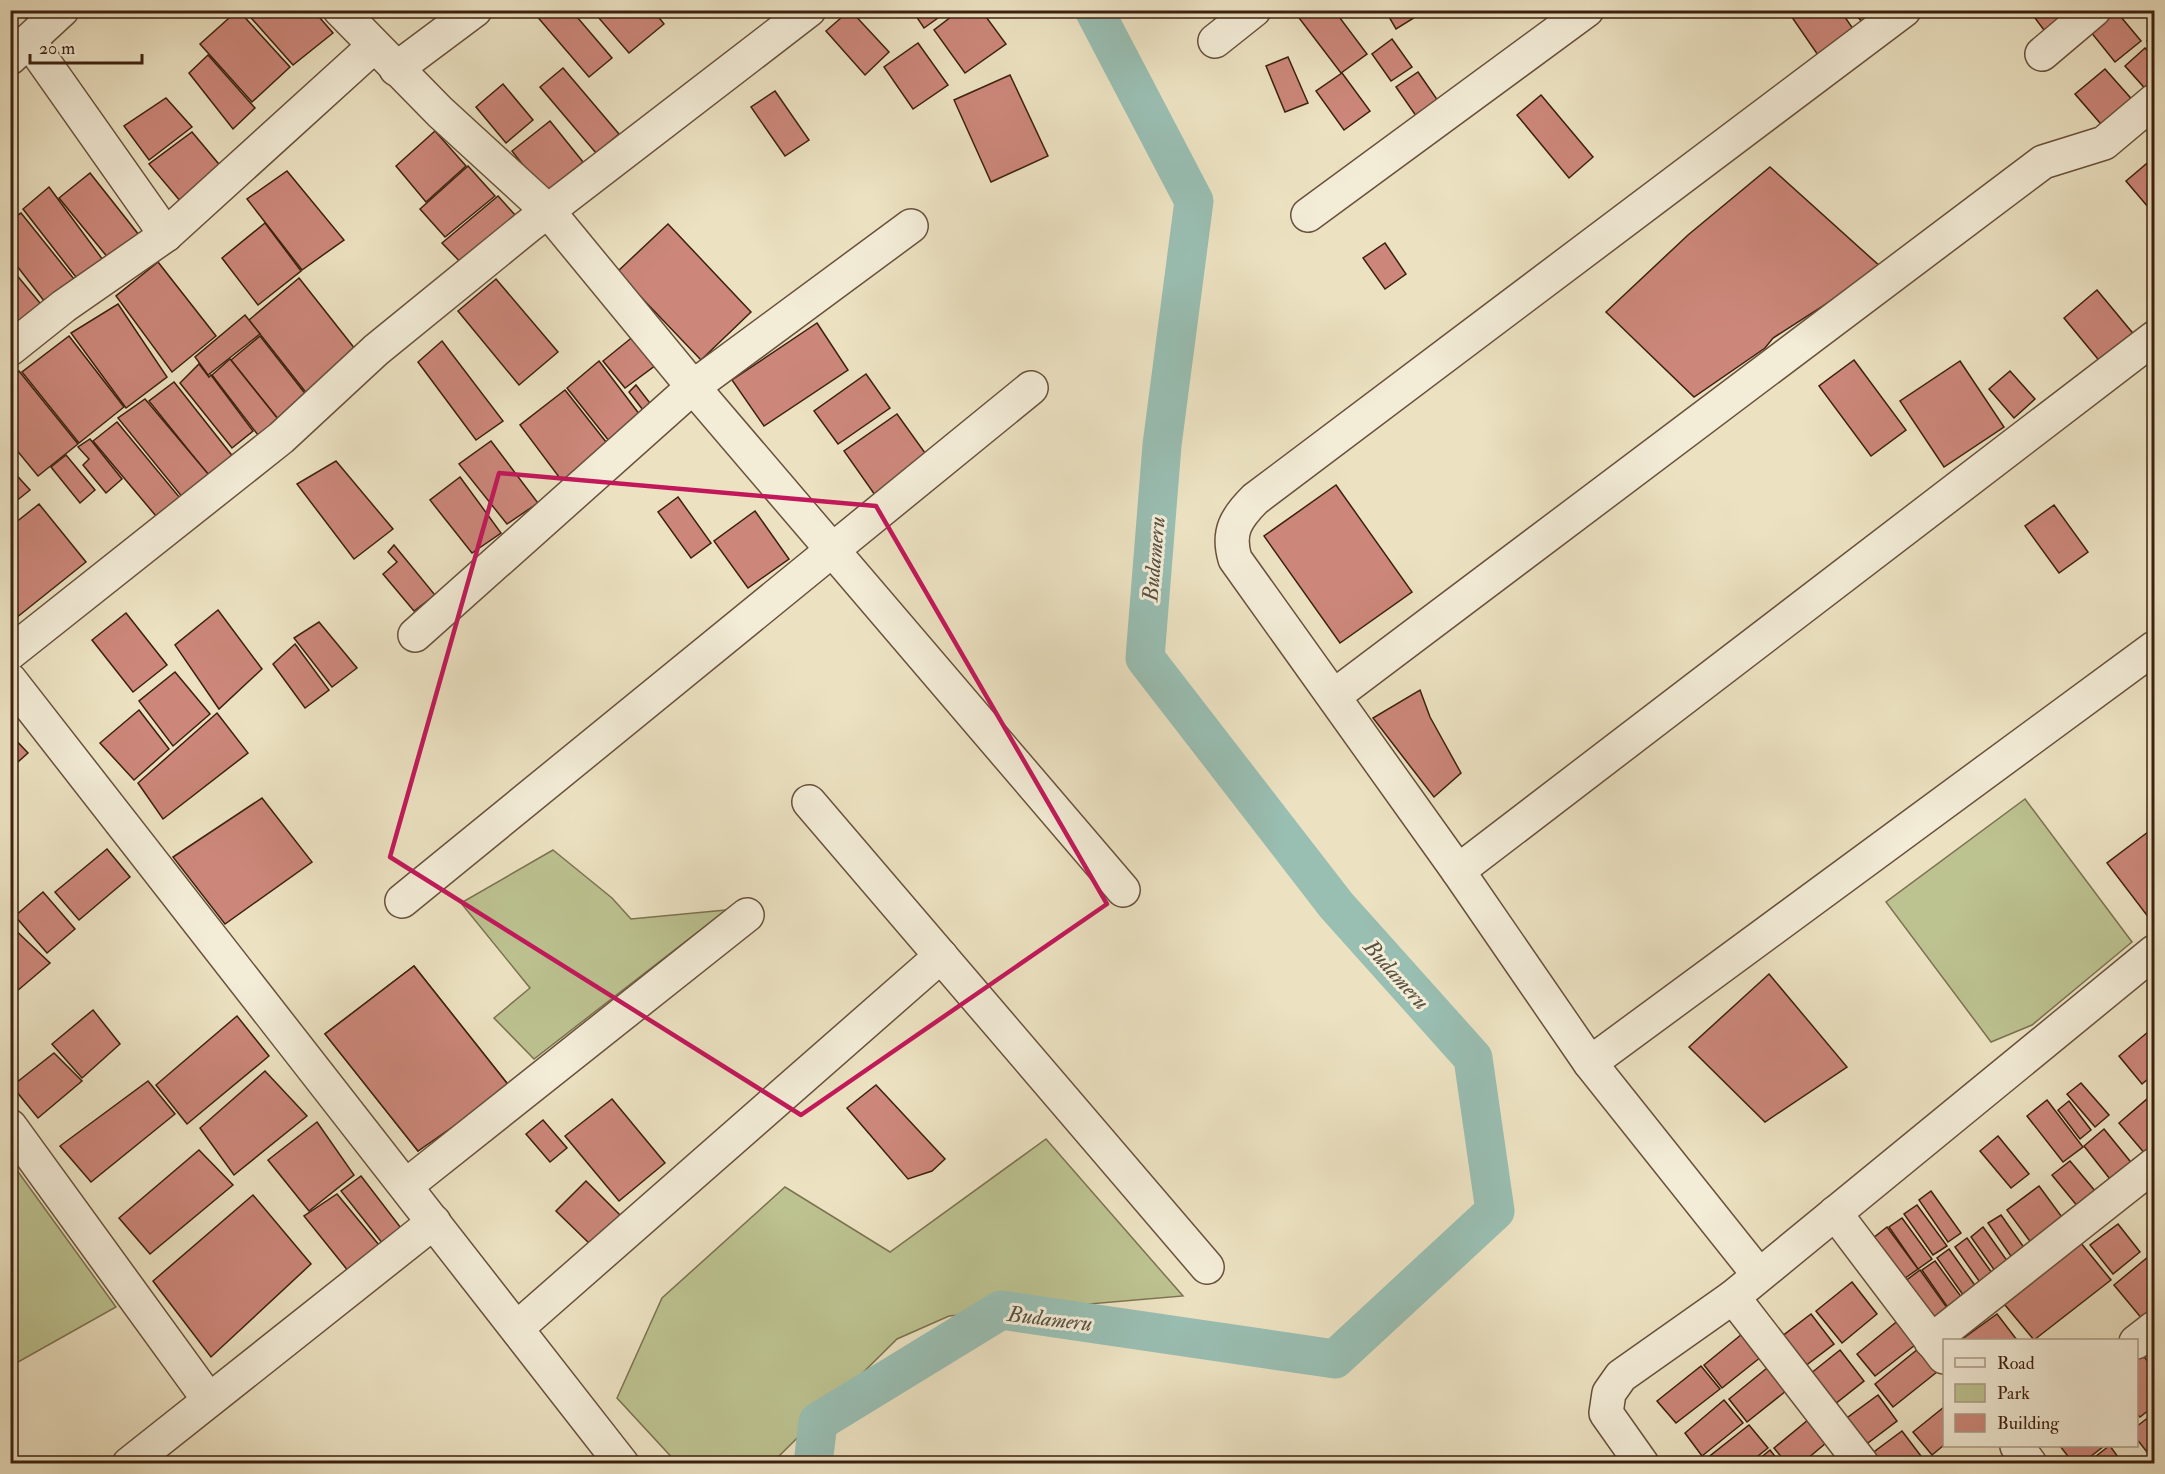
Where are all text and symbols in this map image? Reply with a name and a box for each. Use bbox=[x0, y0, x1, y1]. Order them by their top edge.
scale bar bbox=[30, 27, 142, 65]
text: 20 m bbox=[39, 37, 75, 60]
water label: Budameru bbox=[1136, 515, 1172, 604]
water label: Budameru bbox=[1357, 933, 1435, 1016]
water label: Budameru bbox=[1005, 1300, 1094, 1338]
legend bbox=[1943, 1339, 2138, 1447]
text: Road bbox=[1997, 1352, 2035, 1375]
text: Park bbox=[1997, 1382, 2030, 1405]
text: Building bbox=[1997, 1412, 2060, 1435]

